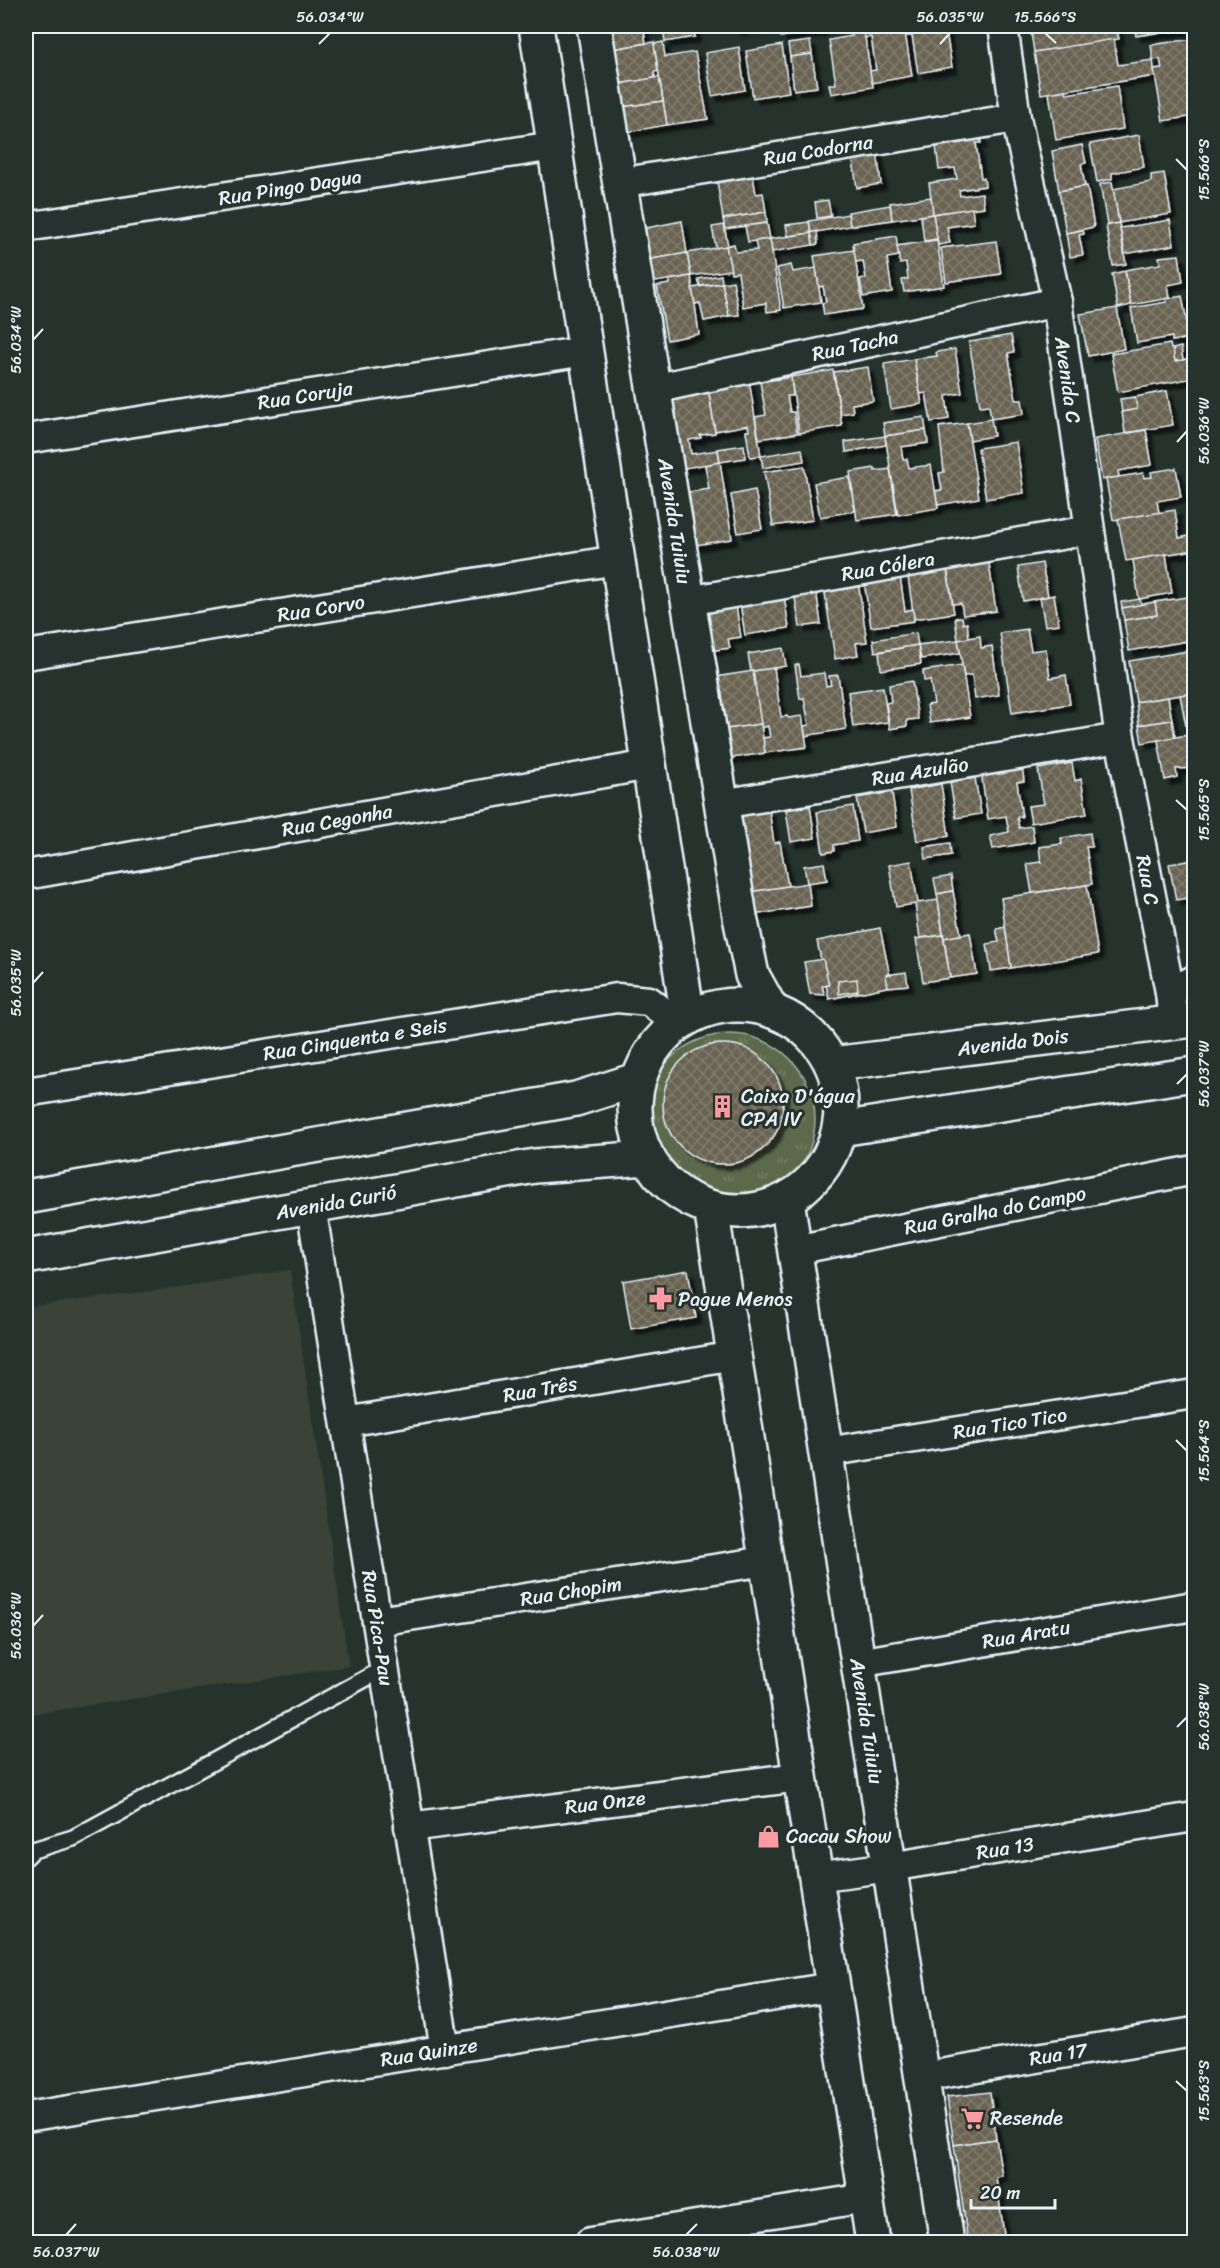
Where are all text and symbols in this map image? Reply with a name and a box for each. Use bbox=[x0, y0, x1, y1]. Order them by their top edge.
text: 56.034°W bbox=[296, 4, 364, 30]
text: 56.035°W bbox=[916, 4, 984, 30]
text: 15.566°S bbox=[1014, 4, 1077, 30]
street label: Rua Codorna bbox=[761, 124, 876, 176]
text: 15.566°S bbox=[1191, 138, 1217, 201]
street label: Rua Pingo Dagua bbox=[216, 159, 364, 216]
text: 56.034°W bbox=[3, 306, 29, 374]
street label: Rua Tacha bbox=[809, 319, 902, 372]
street label: Avenida C bbox=[1044, 333, 1091, 426]
street label: Rua Coruja bbox=[255, 371, 356, 420]
text: 56.036°W bbox=[1191, 397, 1217, 464]
street label: Avenida Tuiuiu bbox=[647, 454, 702, 587]
street label: Rua Cólera bbox=[839, 541, 938, 592]
street label: Rua Corvo bbox=[275, 584, 367, 633]
street label: Rua Azulão bbox=[869, 747, 971, 796]
text: 15.565°S bbox=[1191, 778, 1217, 841]
street label: Rua Cegonha bbox=[279, 793, 396, 847]
street label: Rua C bbox=[1126, 852, 1170, 909]
text: 56.035°W bbox=[3, 949, 29, 1017]
street label: Rua Cinquenta e Seis bbox=[261, 1008, 450, 1071]
street label: Avenida Dois bbox=[955, 1018, 1071, 1067]
text: 56.037°W bbox=[1191, 1040, 1217, 1107]
place label: Caixa D'água CPA IV bbox=[741, 1079, 856, 1137]
building icon: Caixa D'água CPA IV bbox=[710, 1094, 736, 1120]
street label: Avenida Curió bbox=[272, 1175, 400, 1230]
street label: Rua Gralha do Campo bbox=[901, 1176, 1089, 1245]
place label: Pague Menos bbox=[678, 1282, 793, 1317]
pharmacy icon: Pague Menos bbox=[647, 1286, 673, 1312]
street label: Rua Três bbox=[500, 1366, 581, 1413]
street label: Rua Tico Tico bbox=[951, 1397, 1070, 1450]
text: 15.564°S bbox=[1191, 1419, 1217, 1483]
street label: Rua Chopim bbox=[518, 1566, 624, 1617]
street label: Rua Pica-Pau bbox=[351, 1568, 404, 1689]
text: 56.036°W bbox=[3, 1592, 29, 1659]
street label: Rua Aratu bbox=[979, 1609, 1073, 1659]
street label: Avenida Tuiuiu bbox=[839, 1654, 894, 1787]
text: 56.038°W bbox=[1191, 1683, 1217, 1750]
street label: Rua Onze bbox=[563, 1780, 648, 1825]
place label: Cacau Show bbox=[786, 1819, 892, 1854]
shop icon: Cacau Show bbox=[755, 1823, 781, 1849]
street label: Rua 13 bbox=[974, 1827, 1036, 1870]
street label: Rua Quinze bbox=[378, 2028, 480, 2077]
street label: Rua 17 bbox=[1027, 2032, 1091, 2076]
text: 15.563°S bbox=[1191, 2059, 1217, 2122]
place label: Resende bbox=[990, 2101, 1063, 2136]
supermarket icon: Resende bbox=[959, 2105, 985, 2131]
scale bar bbox=[971, 2172, 1055, 2210]
text: 20 m bbox=[980, 2177, 1020, 2209]
text: 56.037°W bbox=[33, 2239, 100, 2265]
text: 56.038°W bbox=[653, 2239, 720, 2265]

